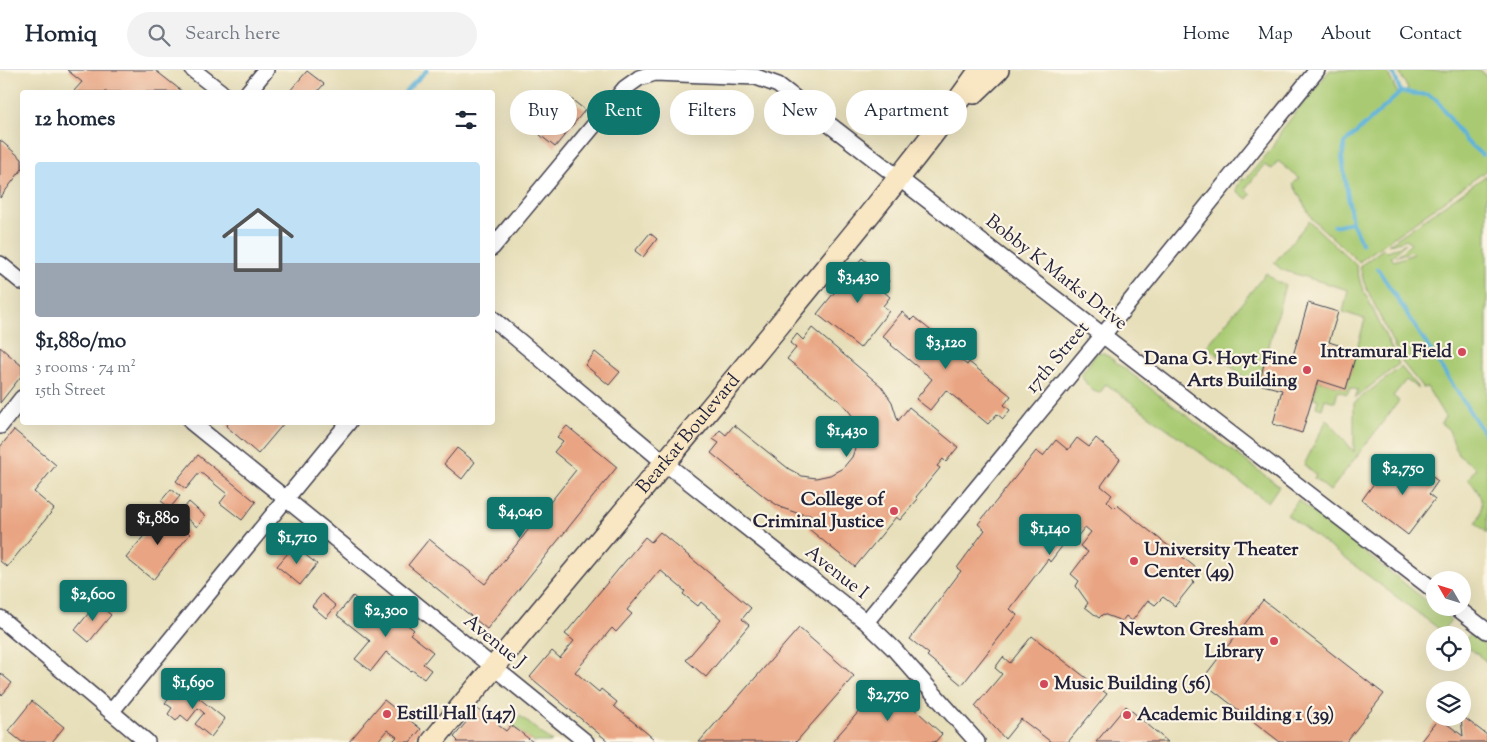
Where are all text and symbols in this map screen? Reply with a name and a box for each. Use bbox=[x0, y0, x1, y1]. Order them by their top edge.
search box bbox=[127, 12, 477, 57]
text: Homiq bbox=[25, 18, 97, 52]
icon: search bbox=[145, 21, 173, 49]
text: Search here bbox=[185, 21, 280, 48]
text: Home bbox=[1183, 22, 1230, 48]
text: Map bbox=[1258, 22, 1293, 48]
text: About bbox=[1321, 22, 1371, 48]
text: Contact bbox=[1399, 22, 1462, 48]
chip: Buy bbox=[510, 90, 577, 135]
chip: Rent bbox=[587, 90, 660, 135]
chip: Filters bbox=[670, 90, 754, 135]
chip: New bbox=[764, 90, 836, 135]
chip: Apartment bbox=[846, 90, 967, 135]
text: 12 homes bbox=[35, 105, 115, 135]
icon: filters bbox=[452, 106, 480, 134]
icon: home bbox=[213, 195, 303, 285]
street label: Bobby K Marks Drive bbox=[979, 209, 1133, 337]
pin: $3,430 bbox=[817, 262, 899, 304]
text: $3,430 bbox=[837, 266, 879, 289]
street label: 17th Street bbox=[1020, 316, 1097, 400]
text: $1,880/mo bbox=[35, 327, 126, 357]
pin: $3,120 bbox=[905, 328, 987, 370]
text: $3,120 bbox=[926, 332, 966, 355]
place label: Intramural Field bbox=[1321, 339, 1452, 366]
place label: Dana G. Hoyt Fine Arts Building bbox=[1144, 346, 1298, 395]
marker: Intramural Field bbox=[1456, 346, 1468, 358]
text: 3 rooms · 74 m² bbox=[35, 357, 136, 380]
marker: Dana G. Hoyt Fine Arts Building bbox=[1301, 364, 1313, 376]
street label: Bearkat Boulevard bbox=[631, 368, 747, 500]
text: 15th Street bbox=[35, 380, 106, 403]
pin: $1,430 bbox=[806, 416, 888, 458]
text: $1,430 bbox=[827, 420, 867, 443]
pin: $2,750 bbox=[1362, 454, 1444, 496]
text: $2,750 bbox=[1382, 458, 1424, 481]
place label: College of Criminal Justice bbox=[753, 487, 885, 536]
pin: $4,040 bbox=[479, 496, 561, 539]
text: $4,040 bbox=[498, 501, 542, 524]
pin: $1,880 bbox=[117, 504, 199, 546]
marker: College of Criminal Justice bbox=[888, 505, 900, 517]
text: $1,880 bbox=[137, 508, 179, 531]
pin: $1,140 bbox=[1009, 514, 1091, 556]
text: $1,140 bbox=[1030, 518, 1070, 541]
pin: $1,710 bbox=[256, 522, 338, 565]
text: $1,710 bbox=[277, 527, 317, 550]
place label: University Theater Center (49) bbox=[1144, 537, 1299, 586]
street label: Avenue I bbox=[799, 540, 873, 606]
marker: University Theater Center (49) bbox=[1128, 555, 1140, 567]
north arrow bbox=[1426, 571, 1471, 616]
map controls bbox=[1426, 571, 1471, 726]
pin: $2,600 bbox=[52, 580, 134, 622]
text: $2,600 bbox=[71, 584, 115, 607]
pin: $2,300 bbox=[345, 596, 427, 638]
text: $2,300 bbox=[364, 600, 408, 623]
street label: Avenue J bbox=[457, 609, 531, 676]
place label: Newton Gresham Library bbox=[1120, 617, 1265, 666]
button: locate bbox=[1426, 626, 1471, 671]
marker: Newton Gresham Library bbox=[1268, 635, 1280, 647]
pin: $1,690 bbox=[152, 668, 234, 710]
place label: Music Building (56) bbox=[1054, 671, 1211, 698]
text: $1,690 bbox=[172, 672, 214, 695]
marker: Music Building (56) bbox=[1038, 678, 1050, 690]
pin: $2,750 bbox=[847, 680, 929, 722]
button: layers bbox=[1426, 681, 1471, 726]
text: $2,750 bbox=[867, 684, 909, 707]
place label: Estill Hall (147) bbox=[397, 701, 516, 728]
place label: Academic Building 1 (39) bbox=[1137, 702, 1334, 729]
marker: Estill Hall (147) bbox=[381, 708, 393, 720]
marker: Academic Building 1 (39) bbox=[1121, 709, 1133, 721]

